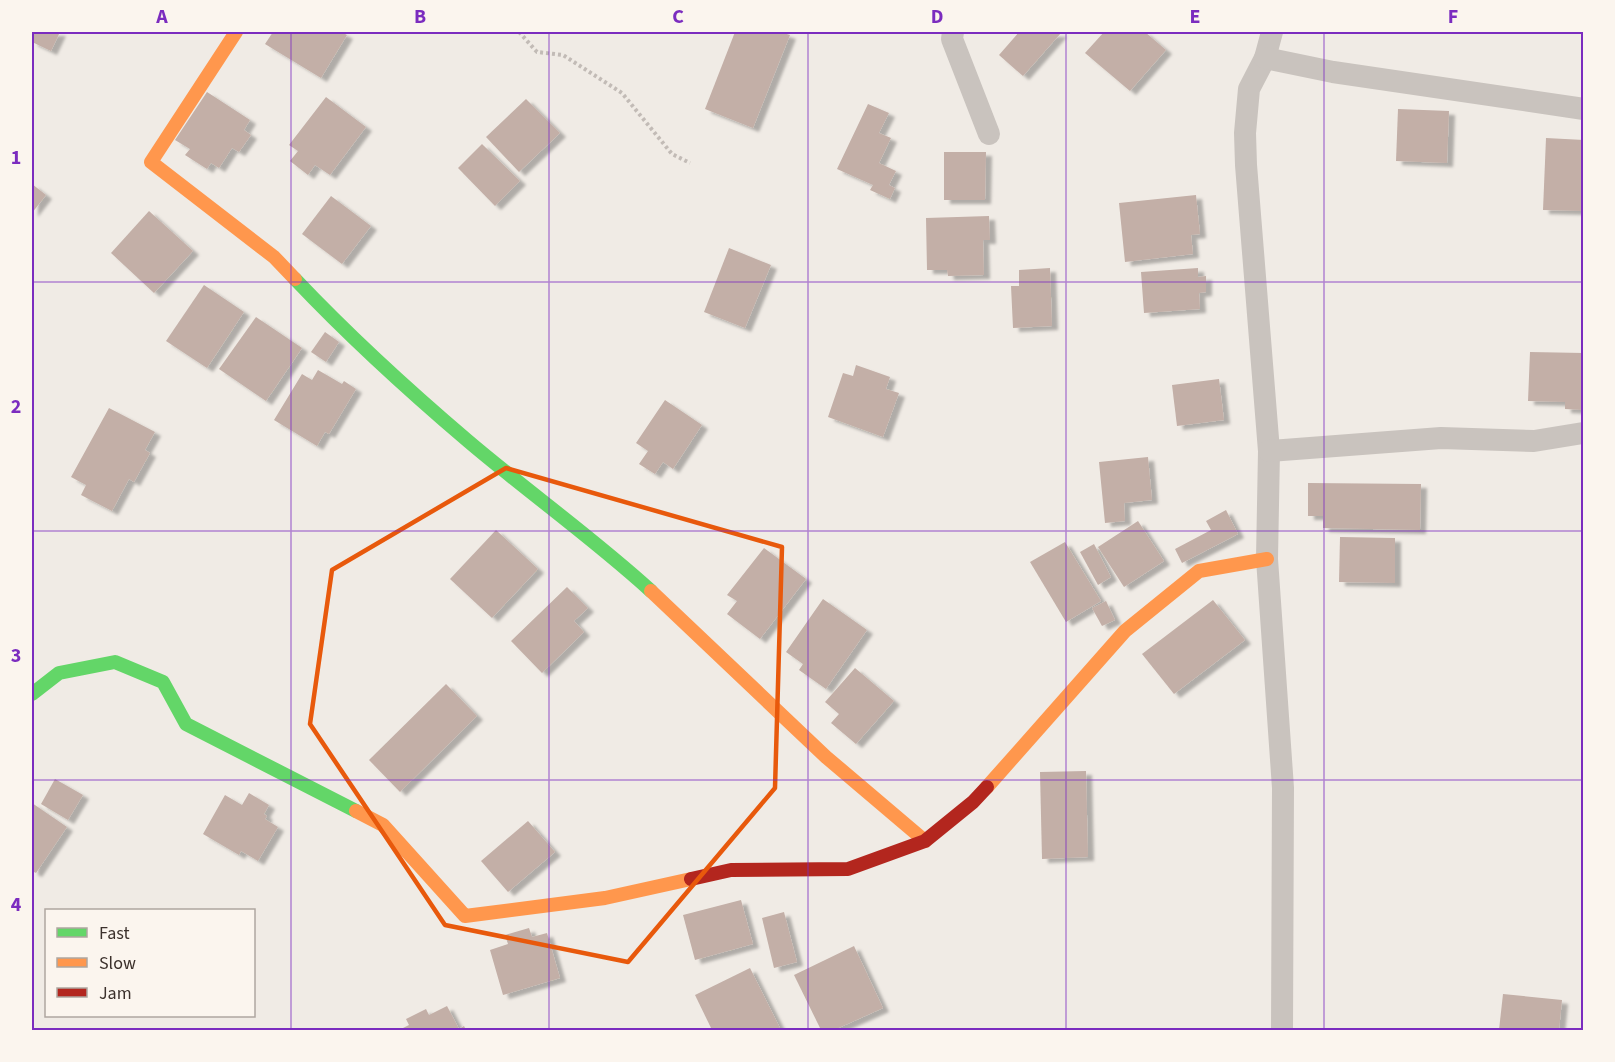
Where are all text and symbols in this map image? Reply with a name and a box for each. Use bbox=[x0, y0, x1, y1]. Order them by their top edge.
text: A bbox=[155, 3, 168, 31]
text: B bbox=[414, 3, 426, 31]
text: C bbox=[672, 3, 684, 31]
text: D bbox=[931, 3, 943, 31]
text: E bbox=[1190, 3, 1200, 31]
text: F bbox=[1448, 3, 1458, 31]
text: 1 bbox=[11, 144, 21, 172]
text: 2 bbox=[11, 393, 21, 421]
text: 3 bbox=[11, 642, 21, 670]
text: 4 bbox=[11, 891, 22, 919]
legend bbox=[45, 909, 255, 1017]
text: Fast bbox=[99, 921, 130, 946]
text: Slow bbox=[99, 951, 136, 976]
text: Jam bbox=[99, 981, 132, 1006]

